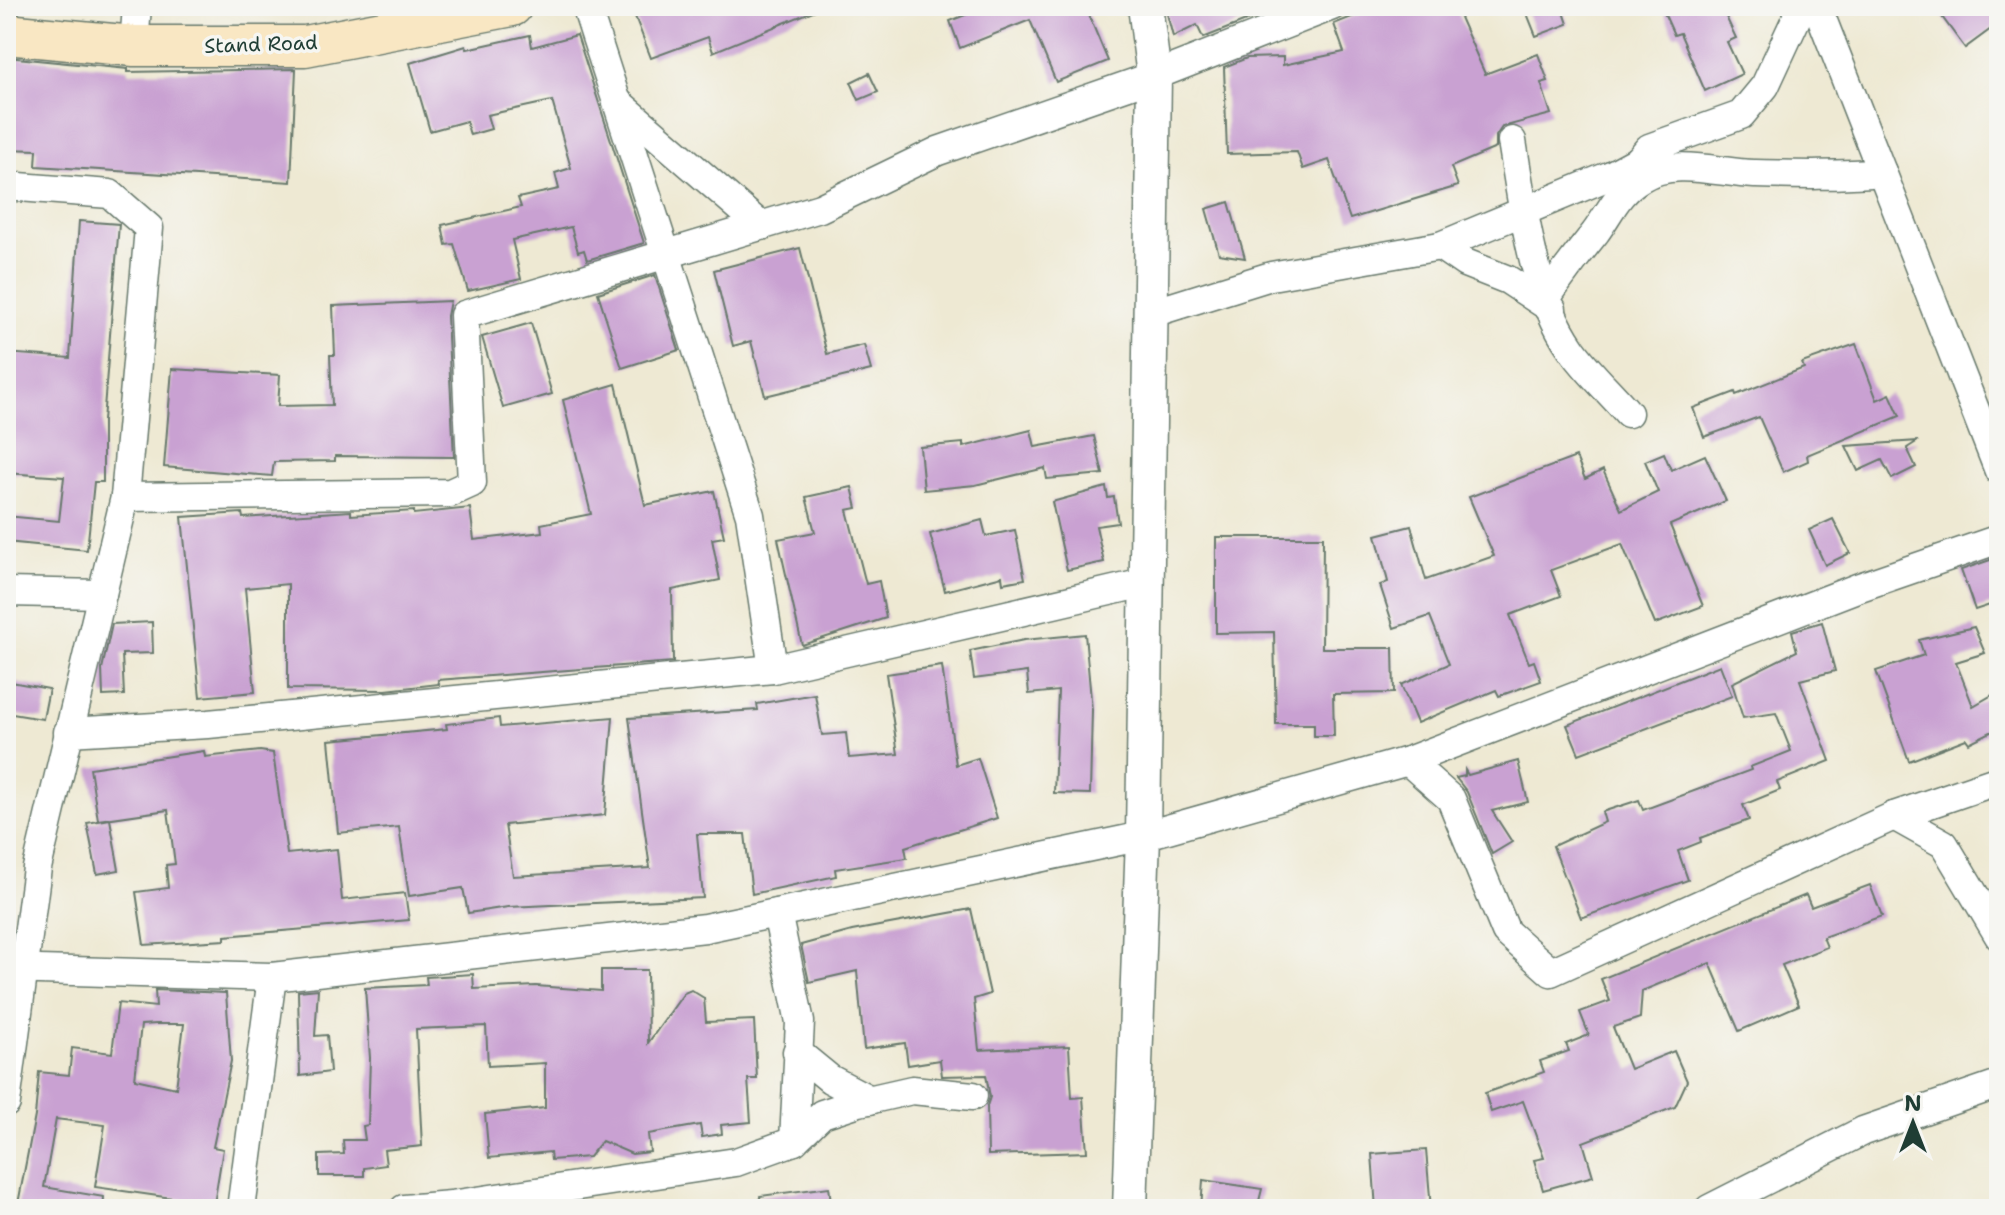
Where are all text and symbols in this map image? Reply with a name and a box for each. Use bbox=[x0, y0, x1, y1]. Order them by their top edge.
street label: Stand Road bbox=[204, 29, 319, 59]
north arrow bbox=[1873, 1083, 1953, 1163]
text: N bbox=[1904, 1089, 1922, 1118]

